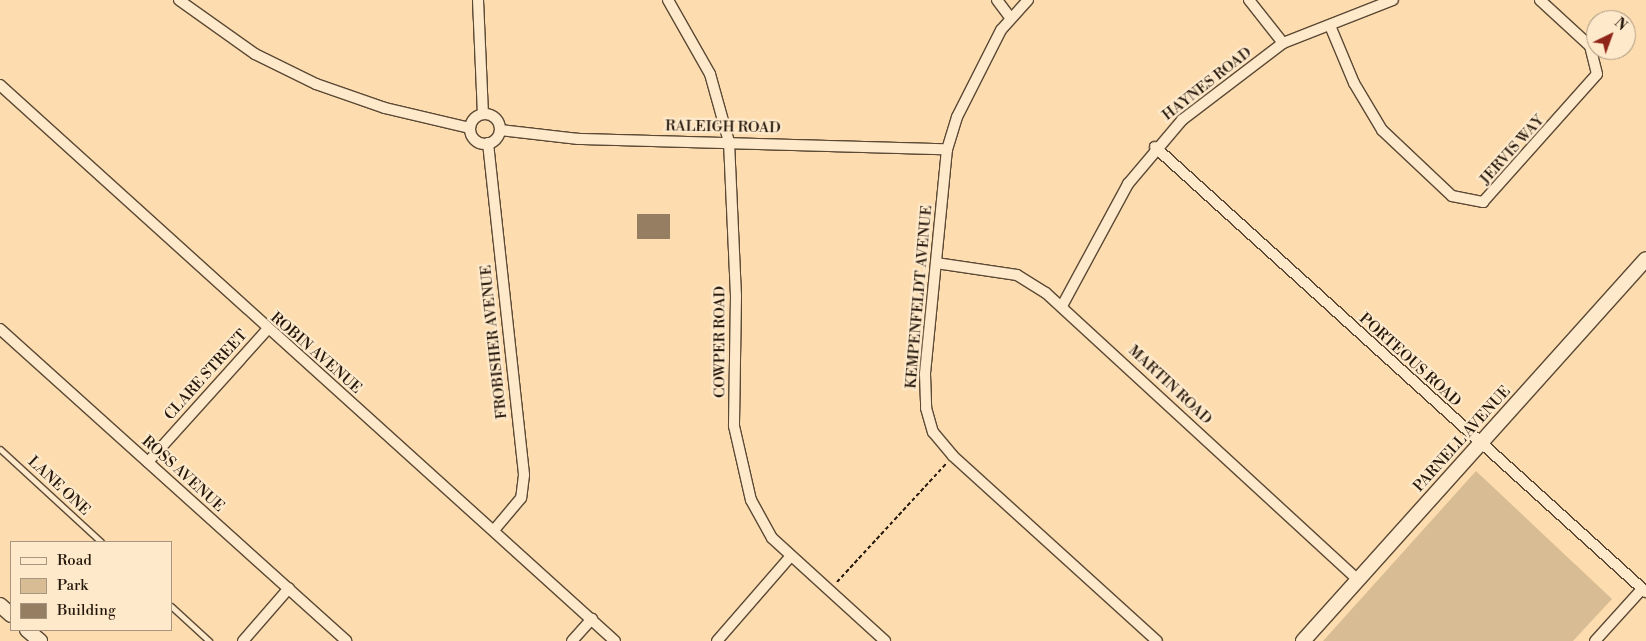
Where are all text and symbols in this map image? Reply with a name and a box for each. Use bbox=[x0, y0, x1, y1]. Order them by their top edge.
north arrow bbox=[1586, 10, 1636, 60]
text: N bbox=[1610, 14, 1631, 35]
street label: HAYNES ROAD bbox=[1159, 44, 1255, 124]
street label: JERVIS WAY bbox=[1476, 112, 1548, 188]
street label: RALEIGH ROAD bbox=[665, 117, 781, 137]
street label: KEMPENFELDT AVENUE bbox=[902, 205, 936, 389]
street label: FROBISHER AVENUE bbox=[477, 264, 511, 420]
street label: COWPER ROAD bbox=[711, 286, 729, 398]
street label: ROBIN AVENUE bbox=[267, 309, 365, 397]
street label: PORTEOUS ROAD bbox=[1355, 310, 1465, 410]
street label: CLARE STREET bbox=[161, 326, 251, 424]
street label: MARTIN ROAD bbox=[1125, 342, 1215, 428]
street label: PARNELL AVENUE bbox=[1410, 382, 1514, 496]
street label: ROSS AVENUE bbox=[138, 432, 228, 516]
street label: LANE ONE bbox=[24, 453, 94, 519]
legend bbox=[10, 541, 172, 631]
text: Road bbox=[57, 551, 92, 570]
text: Park bbox=[57, 576, 88, 595]
text: Building bbox=[57, 601, 116, 620]

